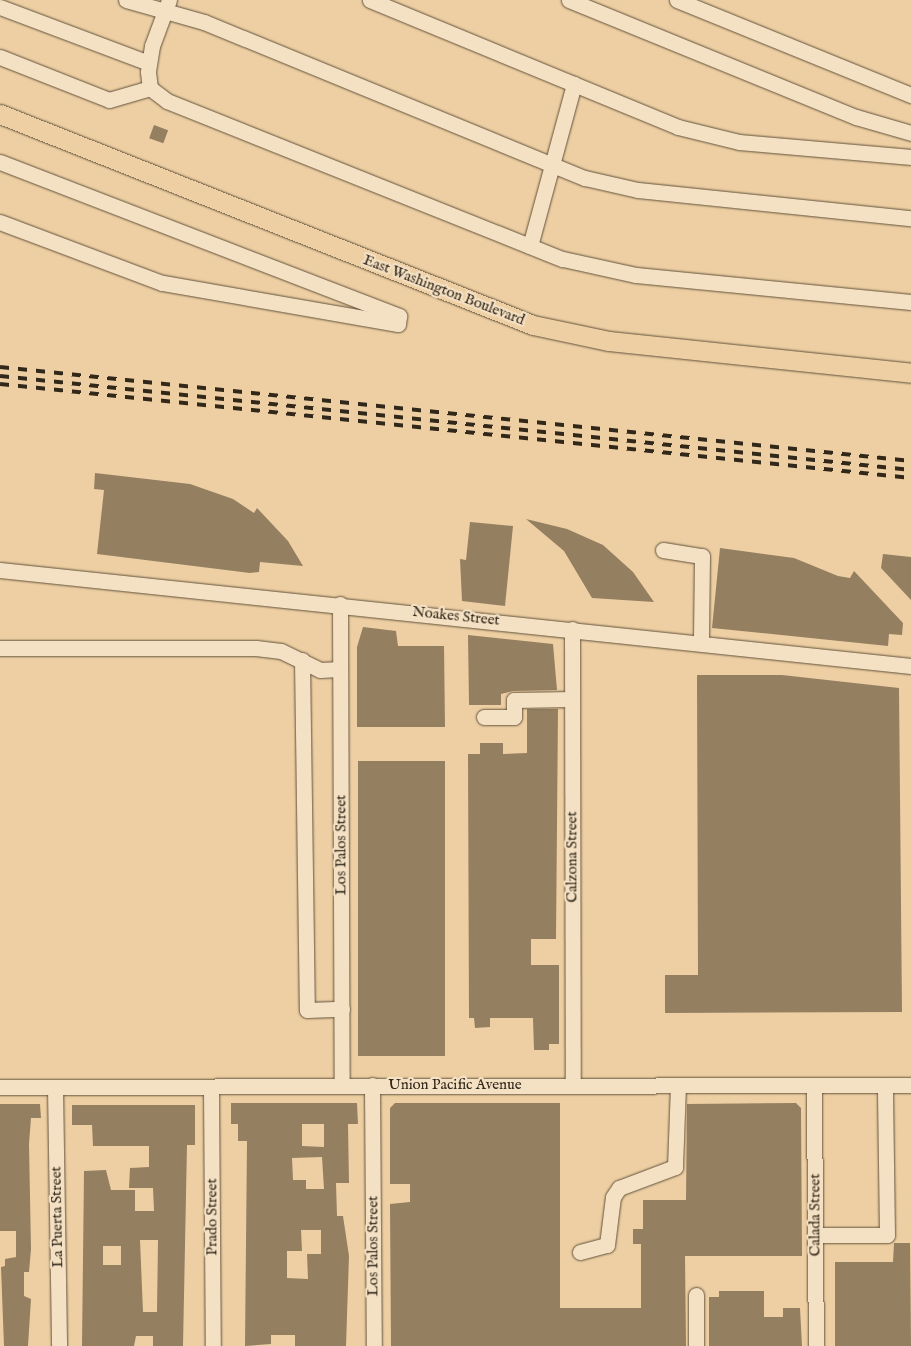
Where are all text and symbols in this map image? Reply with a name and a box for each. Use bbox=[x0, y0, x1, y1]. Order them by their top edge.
street label: East Washington Boulevard bbox=[361, 251, 527, 329]
street label: Noakes Street bbox=[411, 602, 501, 630]
street label: Los Palos Street bbox=[332, 795, 350, 895]
street label: Calzona Street bbox=[563, 811, 581, 903]
street label: Union Pacific Avenue bbox=[388, 1076, 522, 1094]
street label: La Puerta Street bbox=[47, 1166, 67, 1268]
street label: Calada Street bbox=[806, 1174, 824, 1256]
street label: Prado Street bbox=[203, 1178, 221, 1256]
street label: Los Palos Street bbox=[364, 1196, 382, 1296]

